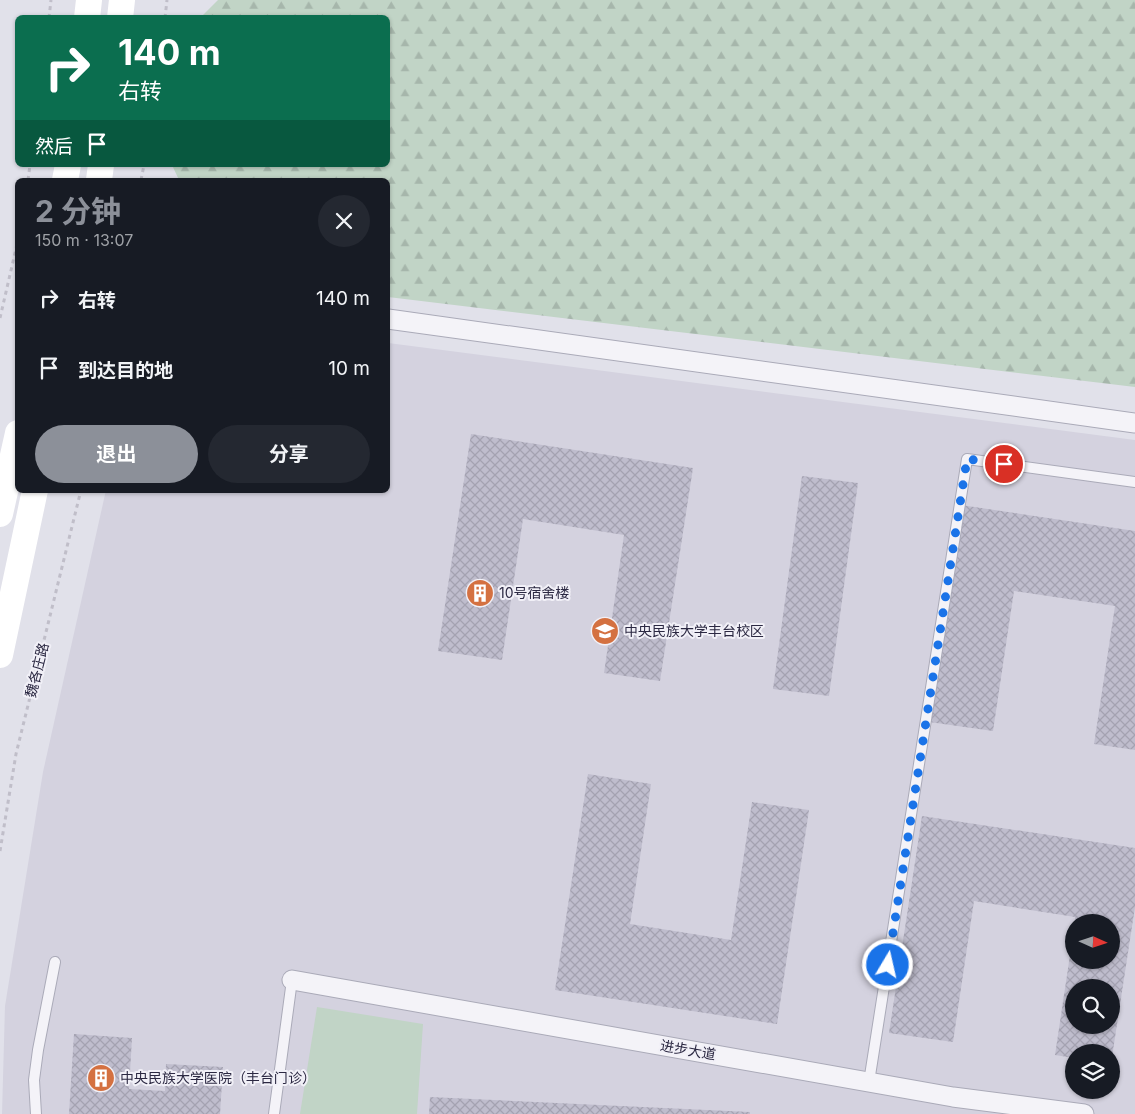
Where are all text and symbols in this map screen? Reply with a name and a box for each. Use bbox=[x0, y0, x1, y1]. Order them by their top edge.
text: 140 m bbox=[118, 31, 221, 73]
icon: right bbox=[35, 35, 100, 100]
text: 右转 bbox=[118, 78, 162, 104]
icon: arrive bbox=[83, 130, 111, 158]
text: 然后 bbox=[35, 135, 73, 158]
text: 2 分钟 bbox=[35, 193, 121, 229]
button: close bbox=[318, 195, 370, 247]
text: 150 m · 13:07 bbox=[35, 230, 133, 250]
icon: right bbox=[35, 284, 63, 312]
text: 140 m bbox=[316, 287, 370, 310]
text: 右转 bbox=[78, 289, 116, 312]
icon: arrive bbox=[35, 354, 63, 382]
text: 10 m bbox=[328, 357, 370, 380]
text: 到达目的地 bbox=[78, 359, 173, 382]
button: 退出 bbox=[35, 425, 198, 483]
button: 分享 bbox=[208, 425, 370, 483]
pin bbox=[983, 443, 1025, 485]
icon: arrive bbox=[990, 450, 1018, 478]
building icon: 10号宿舍楼 bbox=[465, 578, 495, 608]
place label: 10号宿舍楼 bbox=[499, 584, 570, 601]
school or university icon: 中央民族大学丰台校区 bbox=[590, 616, 620, 646]
place label: 中央民族大学丰台校区 bbox=[624, 622, 764, 639]
street label: 魏各庄路 bbox=[21, 641, 52, 699]
north arrow bbox=[1065, 914, 1120, 969]
map controls bbox=[1065, 914, 1120, 1099]
position arrow bbox=[861, 938, 913, 990]
button: search bbox=[1065, 979, 1120, 1034]
street label: 进步大道 bbox=[659, 1036, 717, 1063]
button: layers bbox=[1065, 1044, 1120, 1099]
building icon: 中央民族大学医院（丰台门诊） bbox=[86, 1063, 116, 1093]
place label: 中央民族大学医院（丰台门诊） bbox=[120, 1069, 316, 1086]

